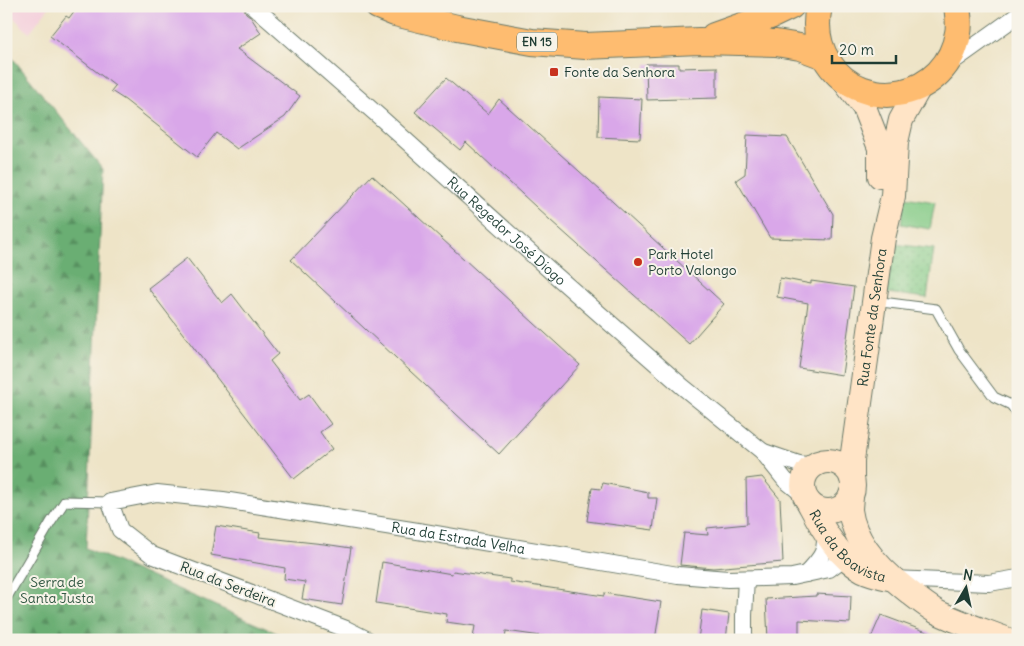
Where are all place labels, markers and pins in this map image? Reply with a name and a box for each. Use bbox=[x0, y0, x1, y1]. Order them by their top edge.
place label: Fonte da Senhora bbox=[564, 63, 675, 81]
marker: Fonte da Senhora bbox=[548, 66, 560, 78]
place label: Park Hotel Porto Valongo bbox=[648, 245, 737, 279]
marker: Park Hotel Porto Valongo bbox=[632, 256, 644, 268]

